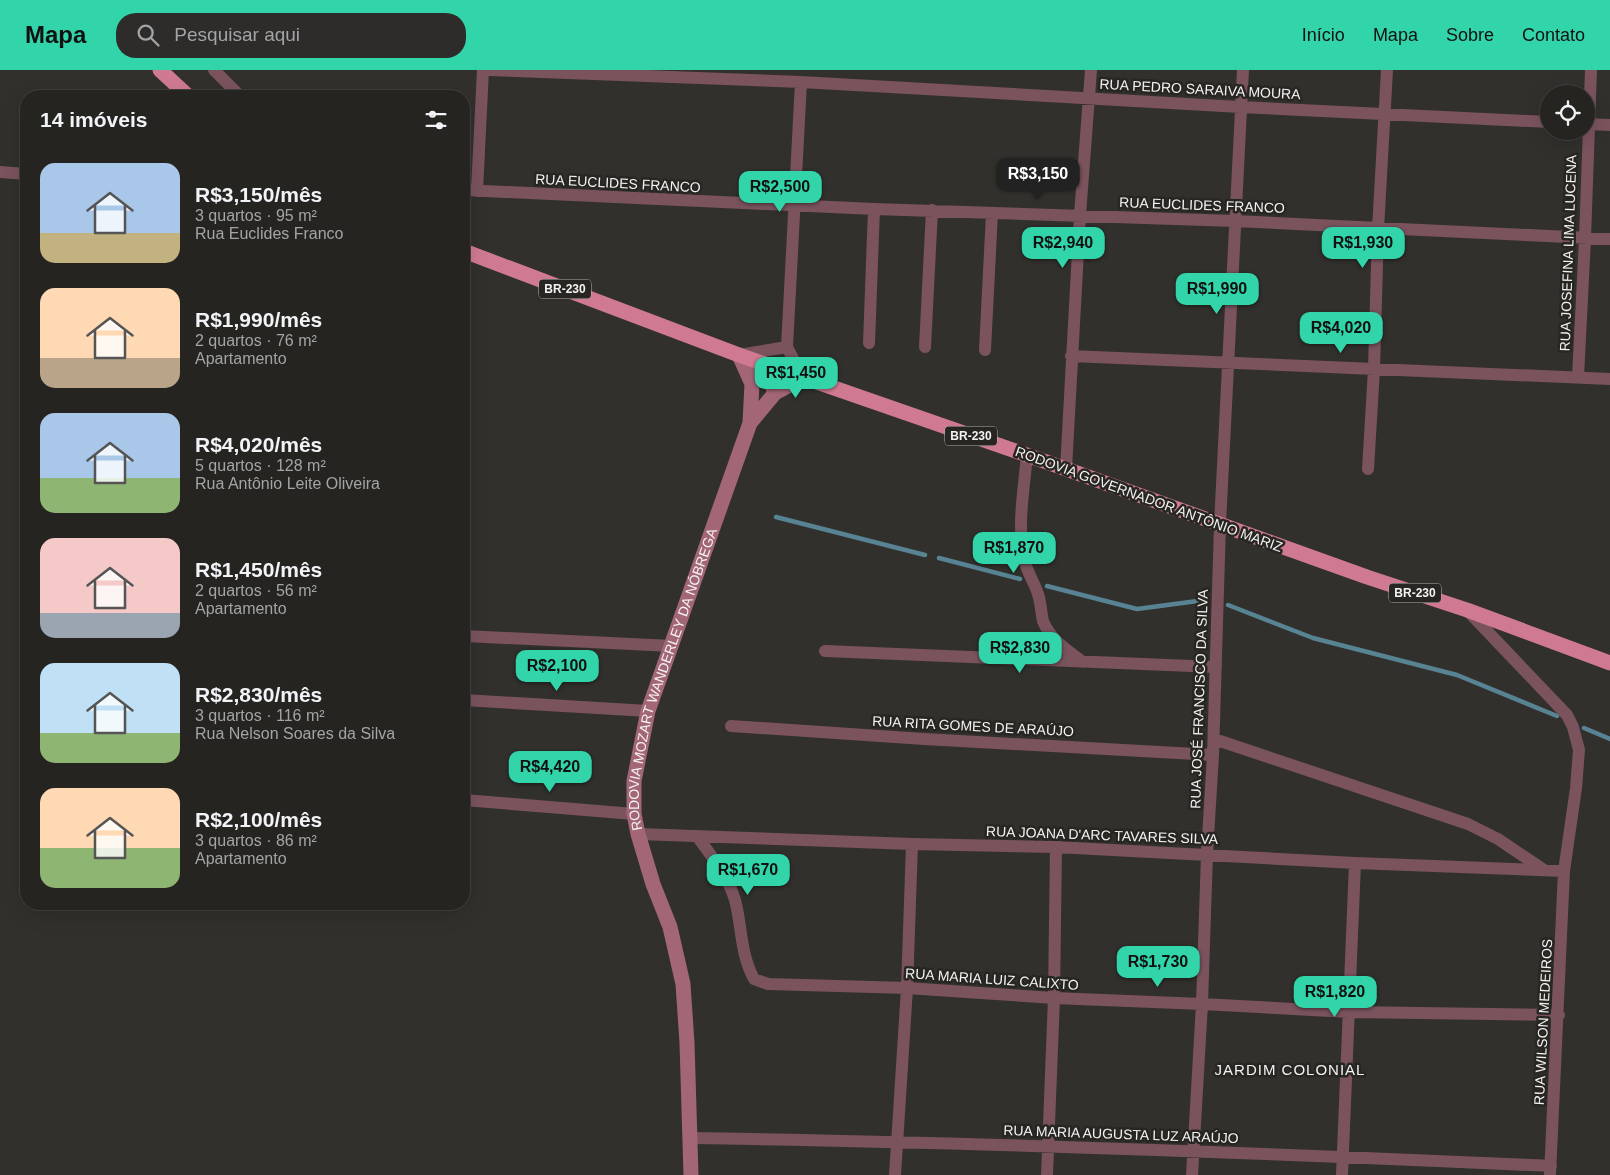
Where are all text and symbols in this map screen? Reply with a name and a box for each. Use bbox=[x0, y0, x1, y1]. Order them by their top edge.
search box bbox=[116, 13, 466, 58]
text: Mapa bbox=[25, 21, 86, 48]
icon: search bbox=[134, 21, 162, 49]
text: Pesquisar aqui bbox=[174, 24, 300, 45]
text: Início bbox=[1302, 25, 1345, 45]
text: Mapa bbox=[1373, 25, 1418, 45]
text: Sobre bbox=[1446, 25, 1494, 45]
text: Contato bbox=[1522, 25, 1585, 45]
street label: RUA PEDRO SARAIVA MOURA bbox=[1099, 76, 1302, 102]
map controls bbox=[1540, 85, 1595, 140]
button: locate bbox=[1540, 85, 1595, 140]
icon: filters bbox=[422, 106, 450, 134]
text: 14 imóveis bbox=[40, 108, 147, 131]
street label: RUA JOSEFINA LIMA LUCENA bbox=[1557, 154, 1579, 352]
pin: R$3,150 bbox=[992, 158, 1084, 200]
text: R$3,150 bbox=[1008, 165, 1068, 182]
pin: R$2,500 bbox=[734, 170, 826, 213]
street label: RUA EUCLIDES FRANCO bbox=[535, 171, 701, 195]
text: R$2,500 bbox=[750, 178, 810, 195]
icon: home bbox=[80, 183, 140, 243]
text: R$3,150/mês bbox=[195, 183, 322, 206]
street label: RUA EUCLIDES FRANCO bbox=[1119, 194, 1285, 216]
text: 3 quartos · 95 m² bbox=[195, 207, 317, 224]
text: Rua Euclides Franco bbox=[195, 225, 344, 242]
pin: R$2,940 bbox=[1017, 226, 1109, 269]
pin: R$1,930 bbox=[1317, 226, 1409, 269]
text: R$2,940 bbox=[1033, 234, 1093, 251]
text: R$1,930 bbox=[1333, 234, 1393, 251]
pin: R$1,990 bbox=[1171, 272, 1263, 315]
road number: BR-230 bbox=[539, 280, 591, 298]
text: R$1,990 bbox=[1187, 280, 1247, 297]
icon: home bbox=[80, 308, 140, 368]
text: R$1,990/mês bbox=[195, 308, 322, 331]
pin: R$4,020 bbox=[1295, 312, 1387, 354]
text: R$4,020 bbox=[1311, 319, 1371, 336]
text: 2 quartos · 76 m² bbox=[195, 332, 317, 349]
text: Apartamento bbox=[195, 350, 287, 367]
pin: R$1,450 bbox=[750, 356, 842, 399]
text: R$1,450 bbox=[766, 364, 826, 381]
road number: BR-230 bbox=[945, 426, 997, 446]
icon: home bbox=[80, 433, 140, 493]
text: R$4,020/mês bbox=[195, 433, 322, 456]
street label: RODOVIA GOVERNADOR ANTÔNIO MARIZ bbox=[1013, 443, 1285, 555]
text: 5 quartos · 128 m² bbox=[195, 457, 326, 474]
text: Rua Antônio Leite Oliveira bbox=[195, 475, 380, 492]
street label: RODOVIA MOZART WANDERLEY DA NÓBREGA bbox=[625, 525, 720, 832]
pin: R$1,870 bbox=[968, 532, 1060, 574]
text: R$1,870 bbox=[984, 539, 1044, 556]
icon: home bbox=[80, 558, 140, 618]
text: R$1,450/mês bbox=[195, 558, 322, 581]
text: 2 quartos · 56 m² bbox=[195, 582, 317, 599]
road number: BR-230 bbox=[1389, 584, 1441, 602]
street label: RUA JOSÉ FRANCISCO DA SILVA bbox=[1187, 588, 1211, 809]
text: Apartamento bbox=[195, 600, 287, 617]
pin: R$2,830 bbox=[974, 632, 1066, 674]
text: R$2,830 bbox=[990, 639, 1050, 656]
pin: R$2,100 bbox=[511, 650, 603, 692]
text: R$2,100 bbox=[527, 657, 587, 674]
icon: home bbox=[80, 683, 140, 743]
text: R$2,830/mês bbox=[195, 683, 322, 706]
text: 3 quartos · 116 m² bbox=[195, 707, 325, 724]
street label: RUA RITA GOMES DE ARAÚJO bbox=[872, 713, 1074, 739]
text: Rua Nelson Soares da Silva bbox=[195, 725, 395, 742]
pin: R$4,420 bbox=[504, 750, 596, 793]
text: R$4,420 bbox=[520, 758, 580, 775]
icon: home bbox=[80, 808, 140, 868]
text: R$2,100/mês bbox=[195, 808, 322, 831]
street label: RUA JOANA D'ARC TAVARES SILVA bbox=[986, 823, 1219, 847]
text: 3 quartos · 86 m² bbox=[195, 832, 317, 849]
text: Apartamento bbox=[195, 850, 287, 867]
pin: R$1,670 bbox=[702, 854, 794, 896]
text: R$1,670 bbox=[718, 861, 778, 878]
street label: RUA WILSON MEDEIROS bbox=[1531, 938, 1555, 1106]
pin: R$1,730 bbox=[1112, 946, 1204, 988]
text: R$1,730 bbox=[1128, 953, 1188, 970]
street label: RUA MARIA LUIZ CALIXTO bbox=[905, 965, 1079, 993]
pin: R$1,820 bbox=[1289, 976, 1381, 1018]
text: R$1,820 bbox=[1305, 983, 1365, 1000]
district label: JARDIM COLONIAL bbox=[1215, 1061, 1365, 1078]
street label: RUA MARIA AUGUSTA LUZ ARAÚJO bbox=[1003, 1122, 1239, 1146]

